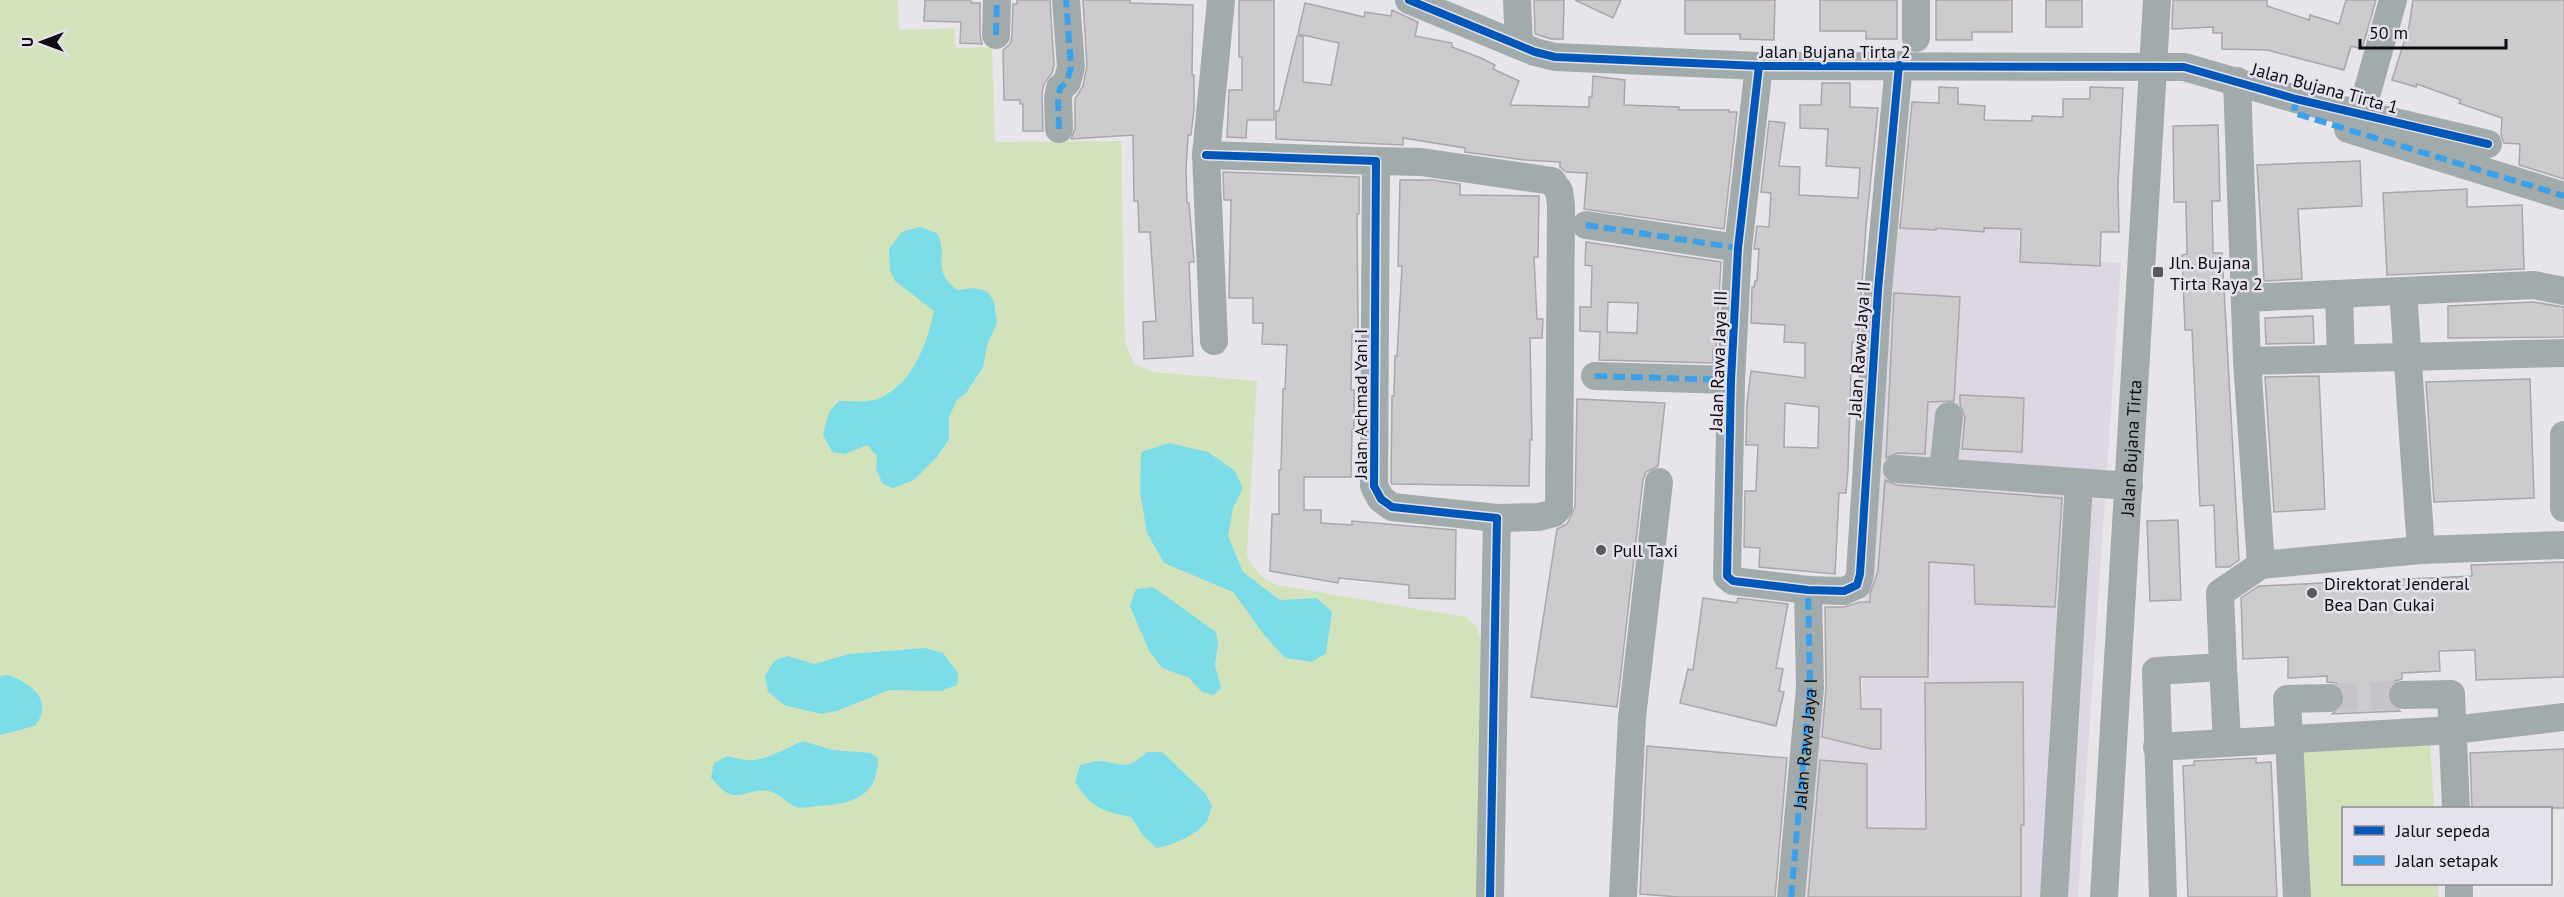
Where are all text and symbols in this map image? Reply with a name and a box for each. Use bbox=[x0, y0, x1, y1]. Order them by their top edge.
north arrow bbox=[12, 12, 72, 72]
scale bar bbox=[2360, 12, 2506, 50]
text: 50 m bbox=[2369, 21, 2408, 44]
text: U bbox=[17, 37, 37, 47]
street label: Jalan Bujana Tirta 2 bbox=[1758, 40, 1911, 63]
street label: Jalan Bujana Tirta 1 bbox=[2248, 57, 2401, 119]
place label: Jln. Bujana Tirta Raya 2 bbox=[2169, 251, 2263, 295]
marker: Jln. Bujana Tirta Raya 2 bbox=[2151, 265, 2165, 279]
street label: Jalan Rawa Jaya II bbox=[1843, 280, 1875, 419]
street label: Jalan Rawa Jaya III bbox=[1704, 290, 1732, 433]
street label: Jalan Achmad Yani I bbox=[1349, 329, 1372, 480]
street label: Jalan Bujana Tirta bbox=[2115, 379, 2146, 518]
place label: Pull Taxi bbox=[1613, 539, 1678, 562]
marker: Pull Taxi bbox=[1594, 543, 1608, 557]
place label: Direktorat Jenderal Bea Dan Cukai bbox=[2324, 572, 2470, 616]
marker: Direktorat Jenderal Bea Dan Cukai bbox=[2305, 586, 2319, 600]
street label: Jalan Rawa Jaya I bbox=[1787, 678, 1822, 811]
legend bbox=[2342, 807, 2552, 885]
text: Jalur sepeda bbox=[2395, 819, 2490, 842]
text: Jalan setapak bbox=[2395, 849, 2498, 872]

